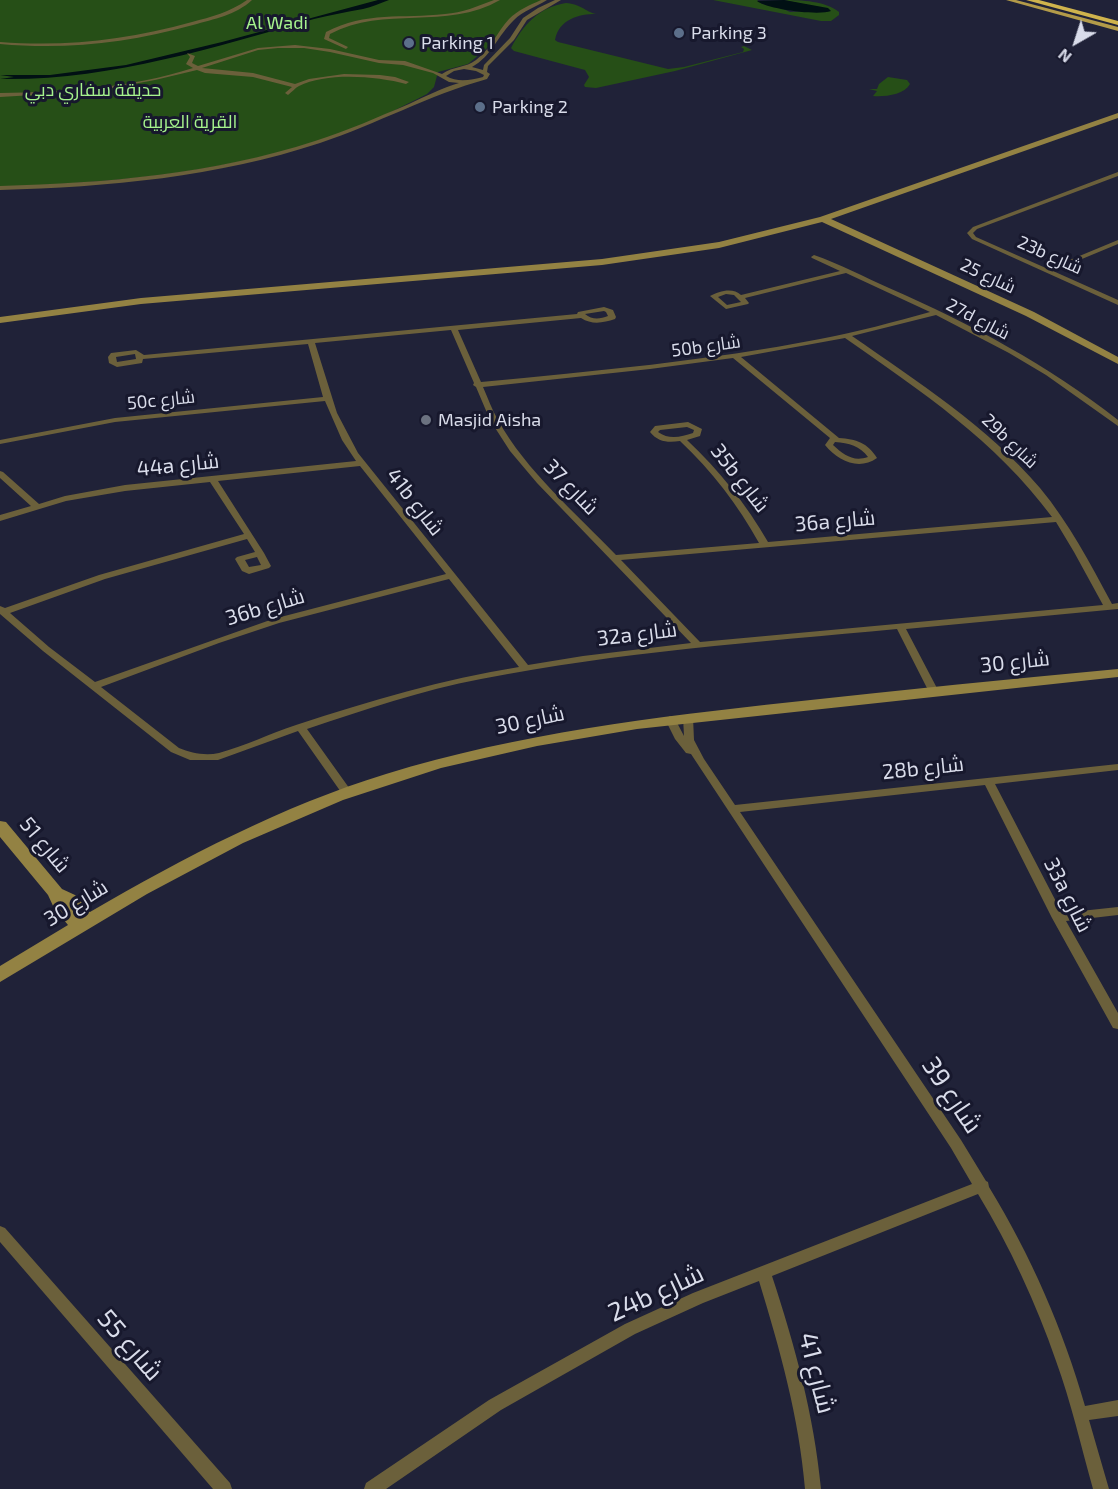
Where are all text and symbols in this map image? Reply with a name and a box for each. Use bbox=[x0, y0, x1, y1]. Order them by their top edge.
park label: Al Wadi bbox=[246, 12, 308, 34]
north arrow bbox=[1046, 12, 1106, 72]
place label: Parking 3 bbox=[691, 22, 767, 44]
marker: Parking 3 bbox=[672, 26, 686, 40]
place label: Parking 1 bbox=[421, 32, 494, 54]
marker: Parking 1 bbox=[402, 36, 416, 50]
text: N bbox=[1054, 45, 1075, 67]
park label: حديقة سفاري دبي bbox=[25, 79, 161, 101]
place label: Parking 2 bbox=[492, 96, 568, 118]
marker: Parking 2 bbox=[473, 100, 487, 114]
park label: القرية العربية bbox=[143, 111, 237, 133]
street label: 23b شارع bbox=[1014, 231, 1086, 279]
street label: شارع 25 bbox=[957, 254, 1019, 298]
street label: 27d شارع bbox=[943, 294, 1013, 344]
street label: 50b شارع bbox=[670, 330, 742, 362]
street label: 50c شارع bbox=[126, 386, 196, 414]
place label: Masjid Aisha bbox=[438, 409, 541, 431]
street label: 29b شارع bbox=[977, 409, 1043, 473]
marker: Masjid Aisha bbox=[419, 413, 433, 427]
street label: 35b شارع bbox=[705, 439, 775, 517]
street label: 44a شارع bbox=[136, 448, 220, 482]
street label: شارع 37 bbox=[538, 454, 604, 520]
street label: 41b شارع bbox=[381, 463, 449, 541]
street label: 36a شارع bbox=[794, 505, 876, 537]
street label: 36b شارع bbox=[223, 583, 307, 631]
street label: 32a شارع bbox=[596, 617, 678, 651]
street label: شارع 30 bbox=[979, 646, 1051, 678]
street label: شارع 30 bbox=[493, 700, 567, 740]
street label: 28b شارع bbox=[881, 751, 965, 785]
street label: شارع 51 bbox=[14, 812, 76, 878]
street label: 33a شارع bbox=[1039, 854, 1097, 936]
street label: شارع 30 bbox=[40, 874, 112, 932]
street label: شارع 39 bbox=[915, 1051, 989, 1139]
street label: 24b شارع bbox=[603, 1257, 709, 1329]
street label: شارع 55 bbox=[91, 1303, 169, 1387]
street label: شارع 41 bbox=[792, 1329, 842, 1417]

